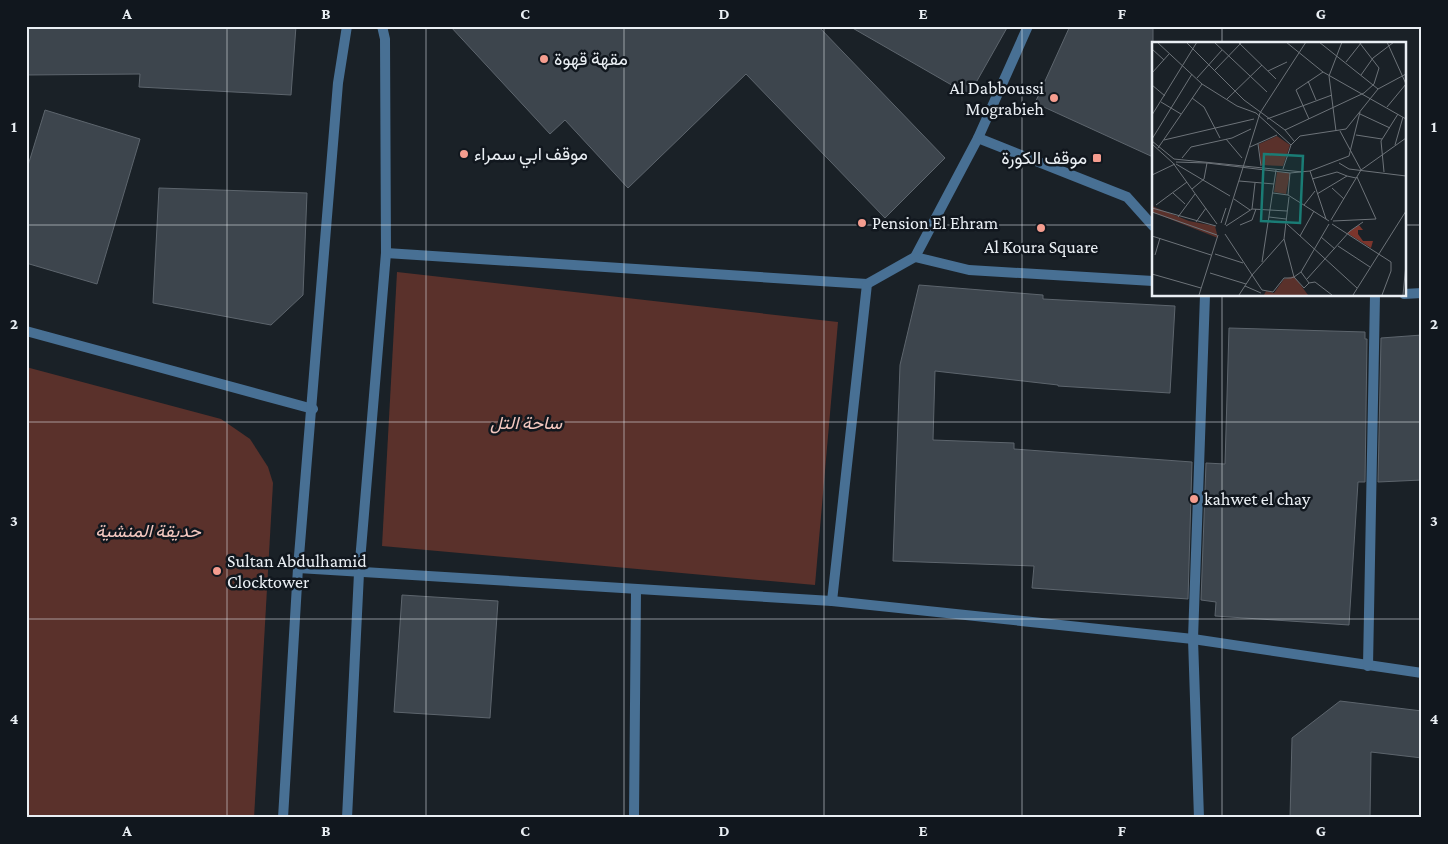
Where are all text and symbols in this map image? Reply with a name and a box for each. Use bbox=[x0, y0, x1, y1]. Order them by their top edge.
text: A bbox=[121, 5, 132, 22]
text: B bbox=[321, 5, 331, 22]
text: C bbox=[520, 5, 530, 22]
text: D bbox=[718, 5, 730, 22]
text: E bbox=[918, 5, 928, 22]
text: F bbox=[1118, 5, 1127, 22]
text: G bbox=[1316, 5, 1326, 22]
inset map bbox=[1152, 42, 1406, 296]
place label: مقهة قهوة bbox=[554, 49, 628, 70]
marker: مقهة قهوة bbox=[538, 53, 550, 65]
place label: Al Dabboussi Mograbieh bbox=[950, 78, 1044, 119]
marker: Al Dabboussi Mograbieh bbox=[1048, 92, 1060, 104]
text: 1 bbox=[11, 118, 17, 135]
text: 1 bbox=[1431, 118, 1437, 135]
place label: موقف ابي سمراء bbox=[474, 144, 588, 169]
marker: موقف ابي سمراء bbox=[458, 148, 470, 160]
place label: موقف الكورة bbox=[1001, 148, 1087, 169]
marker: موقف الكورة bbox=[1091, 152, 1103, 164]
place label: Pension El Ehram bbox=[872, 213, 999, 233]
marker: Pension El Ehram bbox=[856, 217, 868, 229]
marker: Al Koura Square bbox=[1035, 222, 1047, 234]
place label: Al Koura Square bbox=[984, 237, 1098, 257]
text: 2 bbox=[10, 315, 18, 332]
text: 2 bbox=[1430, 315, 1438, 332]
park label: ساحة التل bbox=[490, 413, 563, 434]
place label: kahwet el chay bbox=[1204, 489, 1311, 509]
marker: kahwet el chay bbox=[1188, 493, 1200, 505]
text: 3 bbox=[10, 512, 18, 529]
text: 3 bbox=[1430, 512, 1438, 529]
park label: حديقة المنشية bbox=[95, 521, 202, 541]
place label: Sultan Abdulhamid Clocktower bbox=[227, 551, 367, 592]
marker: Sultan Abdulhamid Clocktower bbox=[211, 565, 223, 577]
text: 4 bbox=[10, 710, 19, 727]
text: 4 bbox=[1430, 710, 1439, 727]
text: A bbox=[121, 822, 132, 839]
text: B bbox=[321, 822, 331, 839]
text: C bbox=[520, 822, 530, 839]
text: D bbox=[718, 822, 730, 839]
text: E bbox=[918, 822, 928, 839]
text: F bbox=[1118, 822, 1127, 839]
text: G bbox=[1316, 822, 1326, 839]

